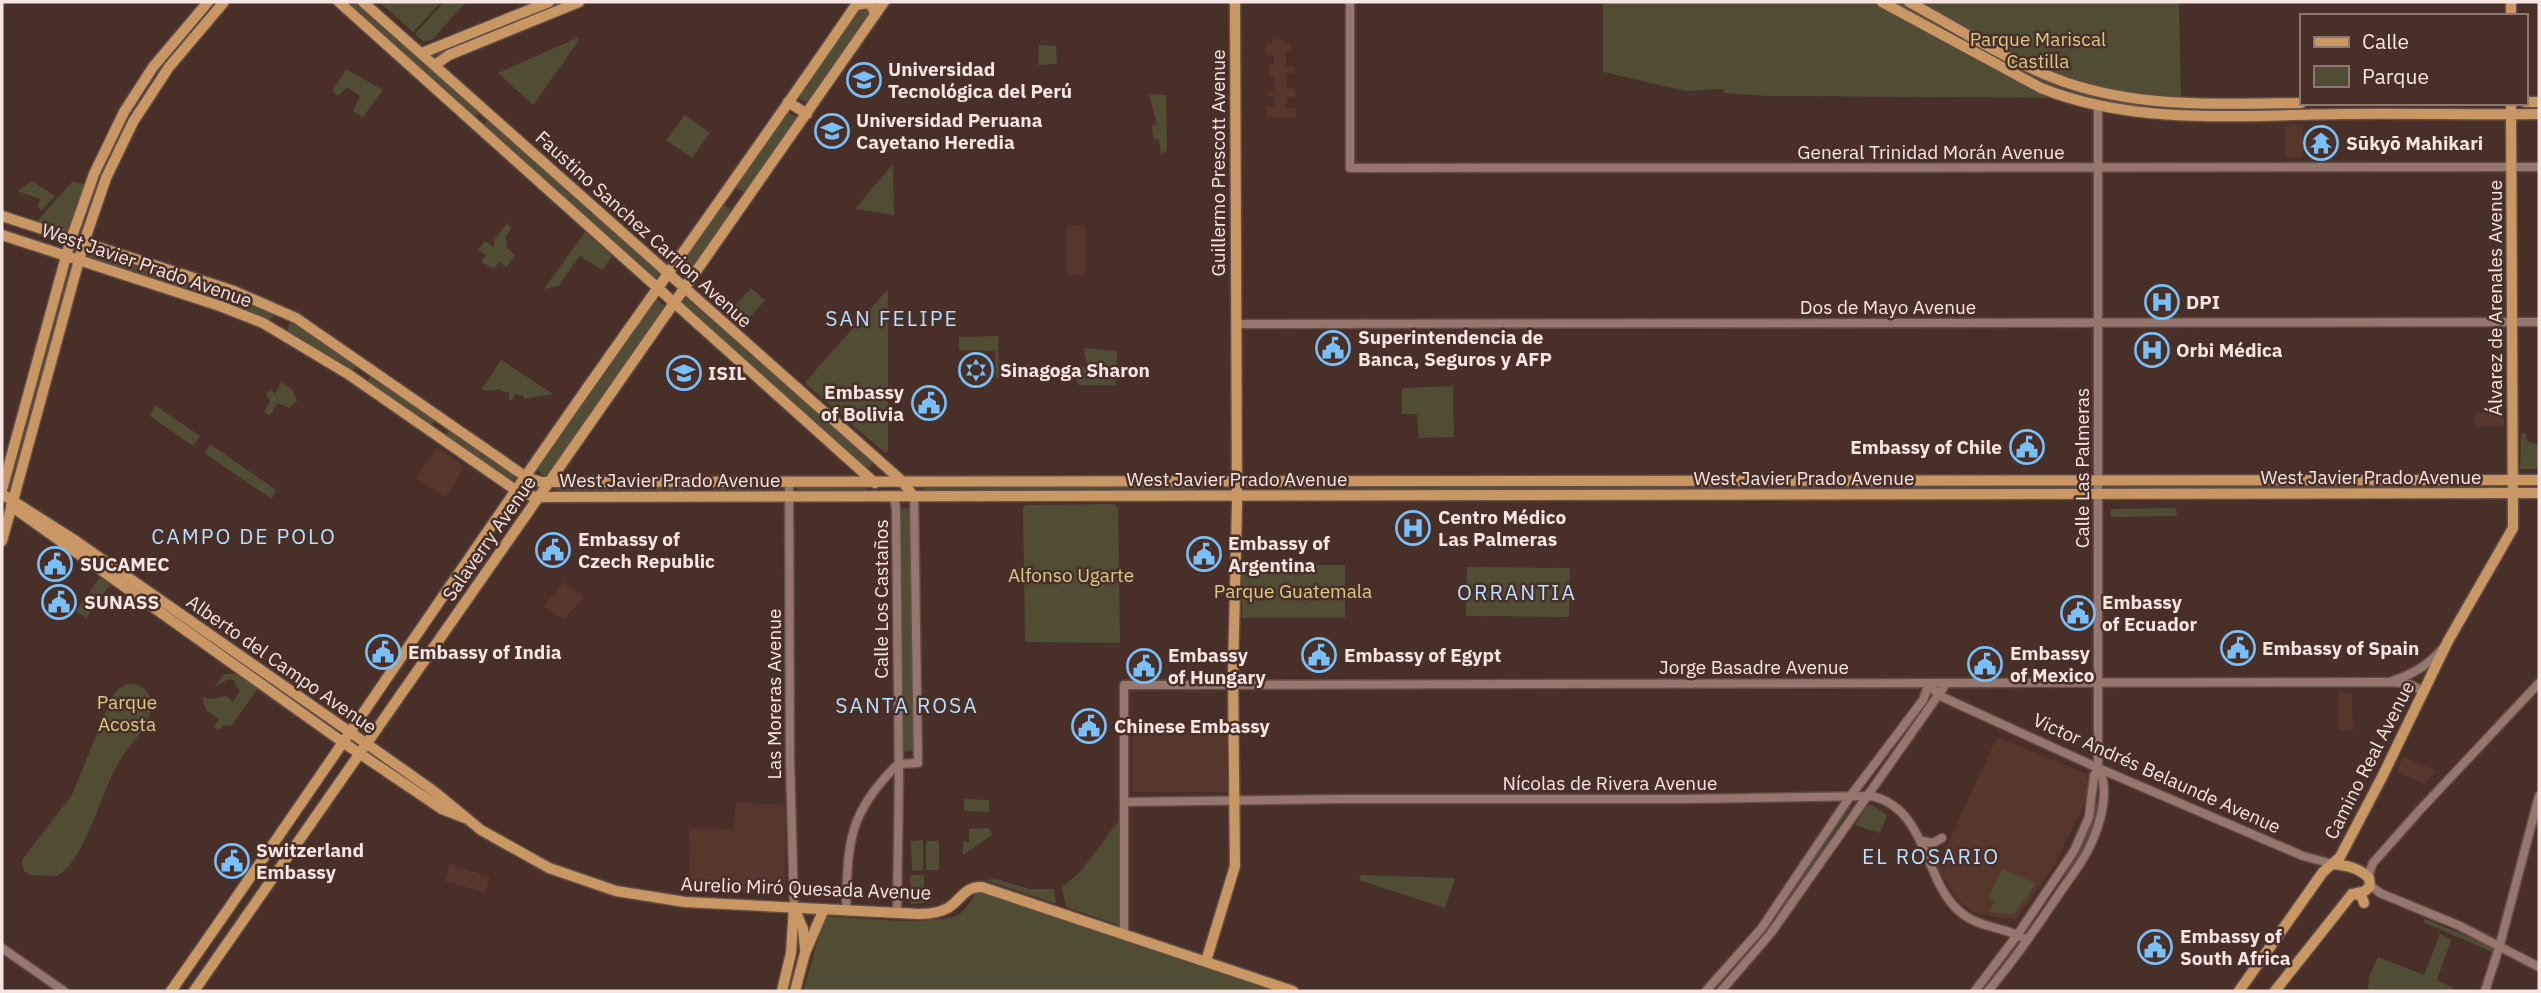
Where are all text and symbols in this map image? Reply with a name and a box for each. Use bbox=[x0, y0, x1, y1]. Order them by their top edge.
legend bbox=[2300, 14, 2527, 105]
park label: Parque Mariscal Castilla bbox=[1970, 27, 2106, 73]
text: Calle bbox=[2362, 27, 2409, 55]
street label: Guillermo Prescott Avenue bbox=[1206, 49, 1230, 277]
place label: Universidad Tecnológica del Perú bbox=[888, 57, 1072, 103]
school or university icon: Universidad Tecnológica del Perú bbox=[845, 61, 883, 99]
text: Parque bbox=[2362, 62, 2429, 90]
place label: Universidad Peruana Cayetano Heredia bbox=[856, 108, 1043, 154]
school or university icon: Universidad Peruana Cayetano Heredia bbox=[813, 112, 851, 150]
temple icon: Sūkyō Mahikari bbox=[2302, 124, 2340, 162]
street label: Faustino Sanchez Carrion Avenue bbox=[531, 125, 757, 333]
place label: Sūkyō Mahikari bbox=[2346, 131, 2483, 155]
street label: General Trinidad Morán Avenue bbox=[1797, 140, 2065, 164]
street label: Álvarez de Arenales Avenue bbox=[2483, 180, 2507, 416]
street label: West Javier Prado Avenue bbox=[39, 218, 255, 312]
hospital icon: DPI bbox=[2143, 283, 2181, 321]
place label: DPI bbox=[2186, 290, 2220, 314]
street label: Dos de Mayo Avenue bbox=[1800, 295, 1976, 319]
district label: SAN FELIPE bbox=[825, 304, 959, 332]
place label: Superintendencia de Banca, Seguros y AFP bbox=[1358, 325, 1552, 371]
public building icon: Superintendencia de Banca, Seguros y AFP bbox=[1314, 329, 1352, 367]
hospital icon: Orbi Médica bbox=[2133, 331, 2171, 369]
place label: Orbi Médica bbox=[2176, 338, 2283, 362]
synagogue icon: Sinagoga Sharon bbox=[957, 351, 995, 389]
school or university icon: ISIL bbox=[665, 354, 703, 392]
place label: Sinagoga Sharon bbox=[1000, 358, 1150, 382]
place label: ISIL bbox=[708, 361, 746, 385]
place label: Embassy of Bolivia bbox=[821, 380, 905, 426]
public building icon: Embassy of Bolivia bbox=[910, 384, 948, 422]
street label: Calle Las Palmeras bbox=[2070, 388, 2094, 548]
public building icon: Embassy of Chile bbox=[2008, 428, 2046, 466]
place label: Embassy of Chile bbox=[1850, 435, 2002, 459]
street label: West Javier Prado Avenue bbox=[2261, 465, 2481, 489]
street label: West Javier Prado Avenue bbox=[1694, 466, 1914, 490]
street label: West Javier Prado Avenue bbox=[1127, 467, 1347, 491]
street label: West Javier Prado Avenue bbox=[560, 468, 780, 492]
street label: Salaverry Avenue bbox=[437, 471, 541, 605]
place label: Centro Médico Las Palmeras bbox=[1438, 505, 1566, 551]
hospital icon: Centro Médico Las Palmeras bbox=[1394, 509, 1432, 547]
street label: Calle Los Castaños bbox=[869, 519, 893, 679]
district label: CAMPO DE POLO bbox=[151, 522, 337, 550]
place label: Embassy of Czech Republic bbox=[578, 527, 715, 573]
public building icon: Embassy of Czech Republic bbox=[534, 531, 572, 569]
place label: Embassy of Argentina bbox=[1228, 531, 1330, 577]
public building icon: Embassy of Argentina bbox=[1185, 535, 1223, 573]
public building icon: SUCAMEC bbox=[36, 545, 74, 583]
place label: SUCAMEC bbox=[80, 552, 170, 576]
park label: Alfonso Ugarte bbox=[1008, 563, 1134, 587]
district label: ORRANTIA bbox=[1457, 578, 1577, 606]
park label: Parque Guatemala bbox=[1214, 579, 1372, 603]
public building icon: SUNASS bbox=[40, 583, 78, 621]
street label: Alberto del Campo Avenue bbox=[182, 589, 382, 739]
place label: SUNASS bbox=[84, 590, 159, 614]
place label: Embassy of Ecuador bbox=[2102, 590, 2198, 636]
public building icon: Embassy of Ecuador bbox=[2059, 594, 2097, 632]
street label: Las Moreras Avenue bbox=[762, 609, 786, 779]
public building icon: Embassy of Spain bbox=[2219, 629, 2257, 667]
public building icon: Embassy of India bbox=[364, 633, 402, 671]
public building icon: Embassy of Egypt bbox=[1300, 636, 1338, 674]
place label: Embassy of Spain bbox=[2262, 636, 2419, 660]
place label: Embassy of India bbox=[408, 640, 562, 664]
place label: Embassy of Mexico bbox=[2010, 641, 2095, 687]
place label: Embassy of Hungary bbox=[1168, 643, 1266, 689]
place label: Embassy of Egypt bbox=[1344, 643, 1501, 667]
public building icon: Embassy of Mexico bbox=[1966, 645, 2004, 683]
public building icon: Embassy of Hungary bbox=[1125, 647, 1163, 685]
street label: Jorge Basadre Avenue bbox=[1659, 655, 1849, 679]
street label: Camino Real Avenue bbox=[2319, 677, 2419, 843]
park label: Parque Acosta bbox=[97, 690, 157, 736]
district label: SANTA ROSA bbox=[835, 691, 979, 719]
public building icon: Chinese Embassy bbox=[1070, 707, 1108, 745]
street label: Victor Andrés Belaunde Avenue bbox=[2029, 707, 2285, 839]
place label: Chinese Embassy bbox=[1114, 714, 1271, 738]
street label: Nícolas de Rivera Avenue bbox=[1503, 771, 1717, 795]
place label: Switzerland Embassy bbox=[256, 838, 364, 884]
public building icon: Switzerland Embassy bbox=[213, 842, 251, 880]
district label: EL ROSARIO bbox=[1862, 842, 2000, 870]
street label: Aurelio Miró Quesada Avenue bbox=[680, 872, 932, 904]
place label: Embassy of South Africa bbox=[2180, 924, 2291, 970]
public building icon: Embassy of South Africa bbox=[2136, 928, 2174, 966]

